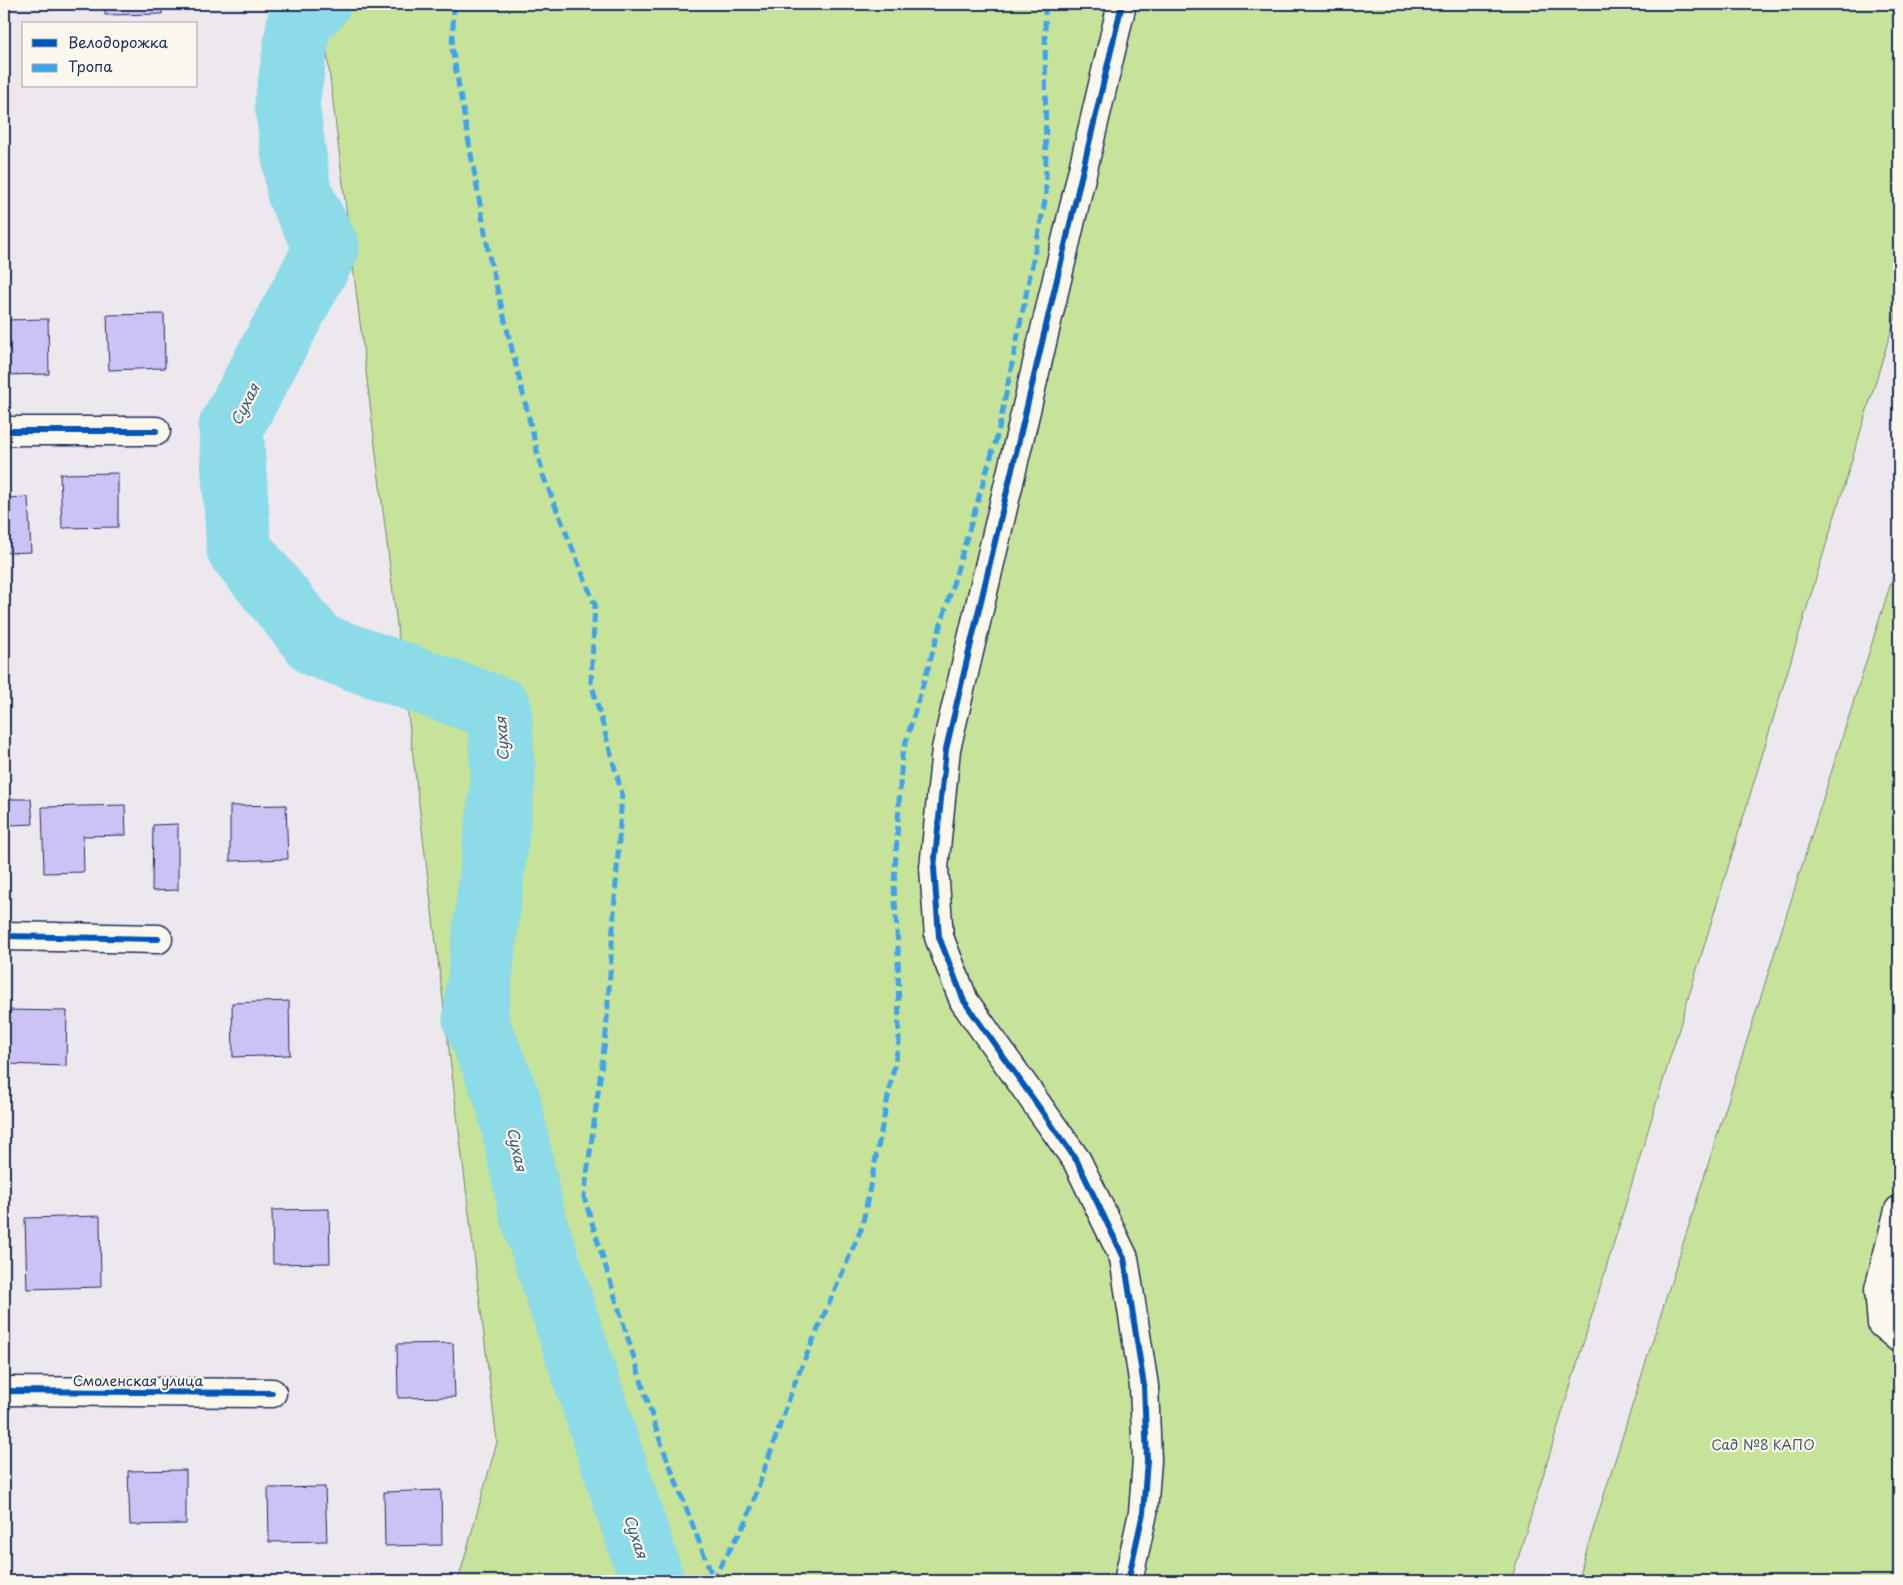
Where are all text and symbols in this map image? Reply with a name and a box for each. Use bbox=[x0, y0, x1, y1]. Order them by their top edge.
legend bbox=[22, 22, 198, 88]
text: Велодорожка bbox=[68, 30, 169, 53]
text: Тропа bbox=[68, 54, 113, 77]
water label: Сухая bbox=[224, 378, 265, 429]
water label: Сухая bbox=[488, 715, 514, 762]
water label: Сухая bbox=[502, 1125, 534, 1174]
street label: Смоленская улица bbox=[73, 1370, 203, 1391]
park label: Сад №8 КАПО bbox=[1711, 1434, 1815, 1455]
water label: Сухая bbox=[619, 1511, 655, 1562]

